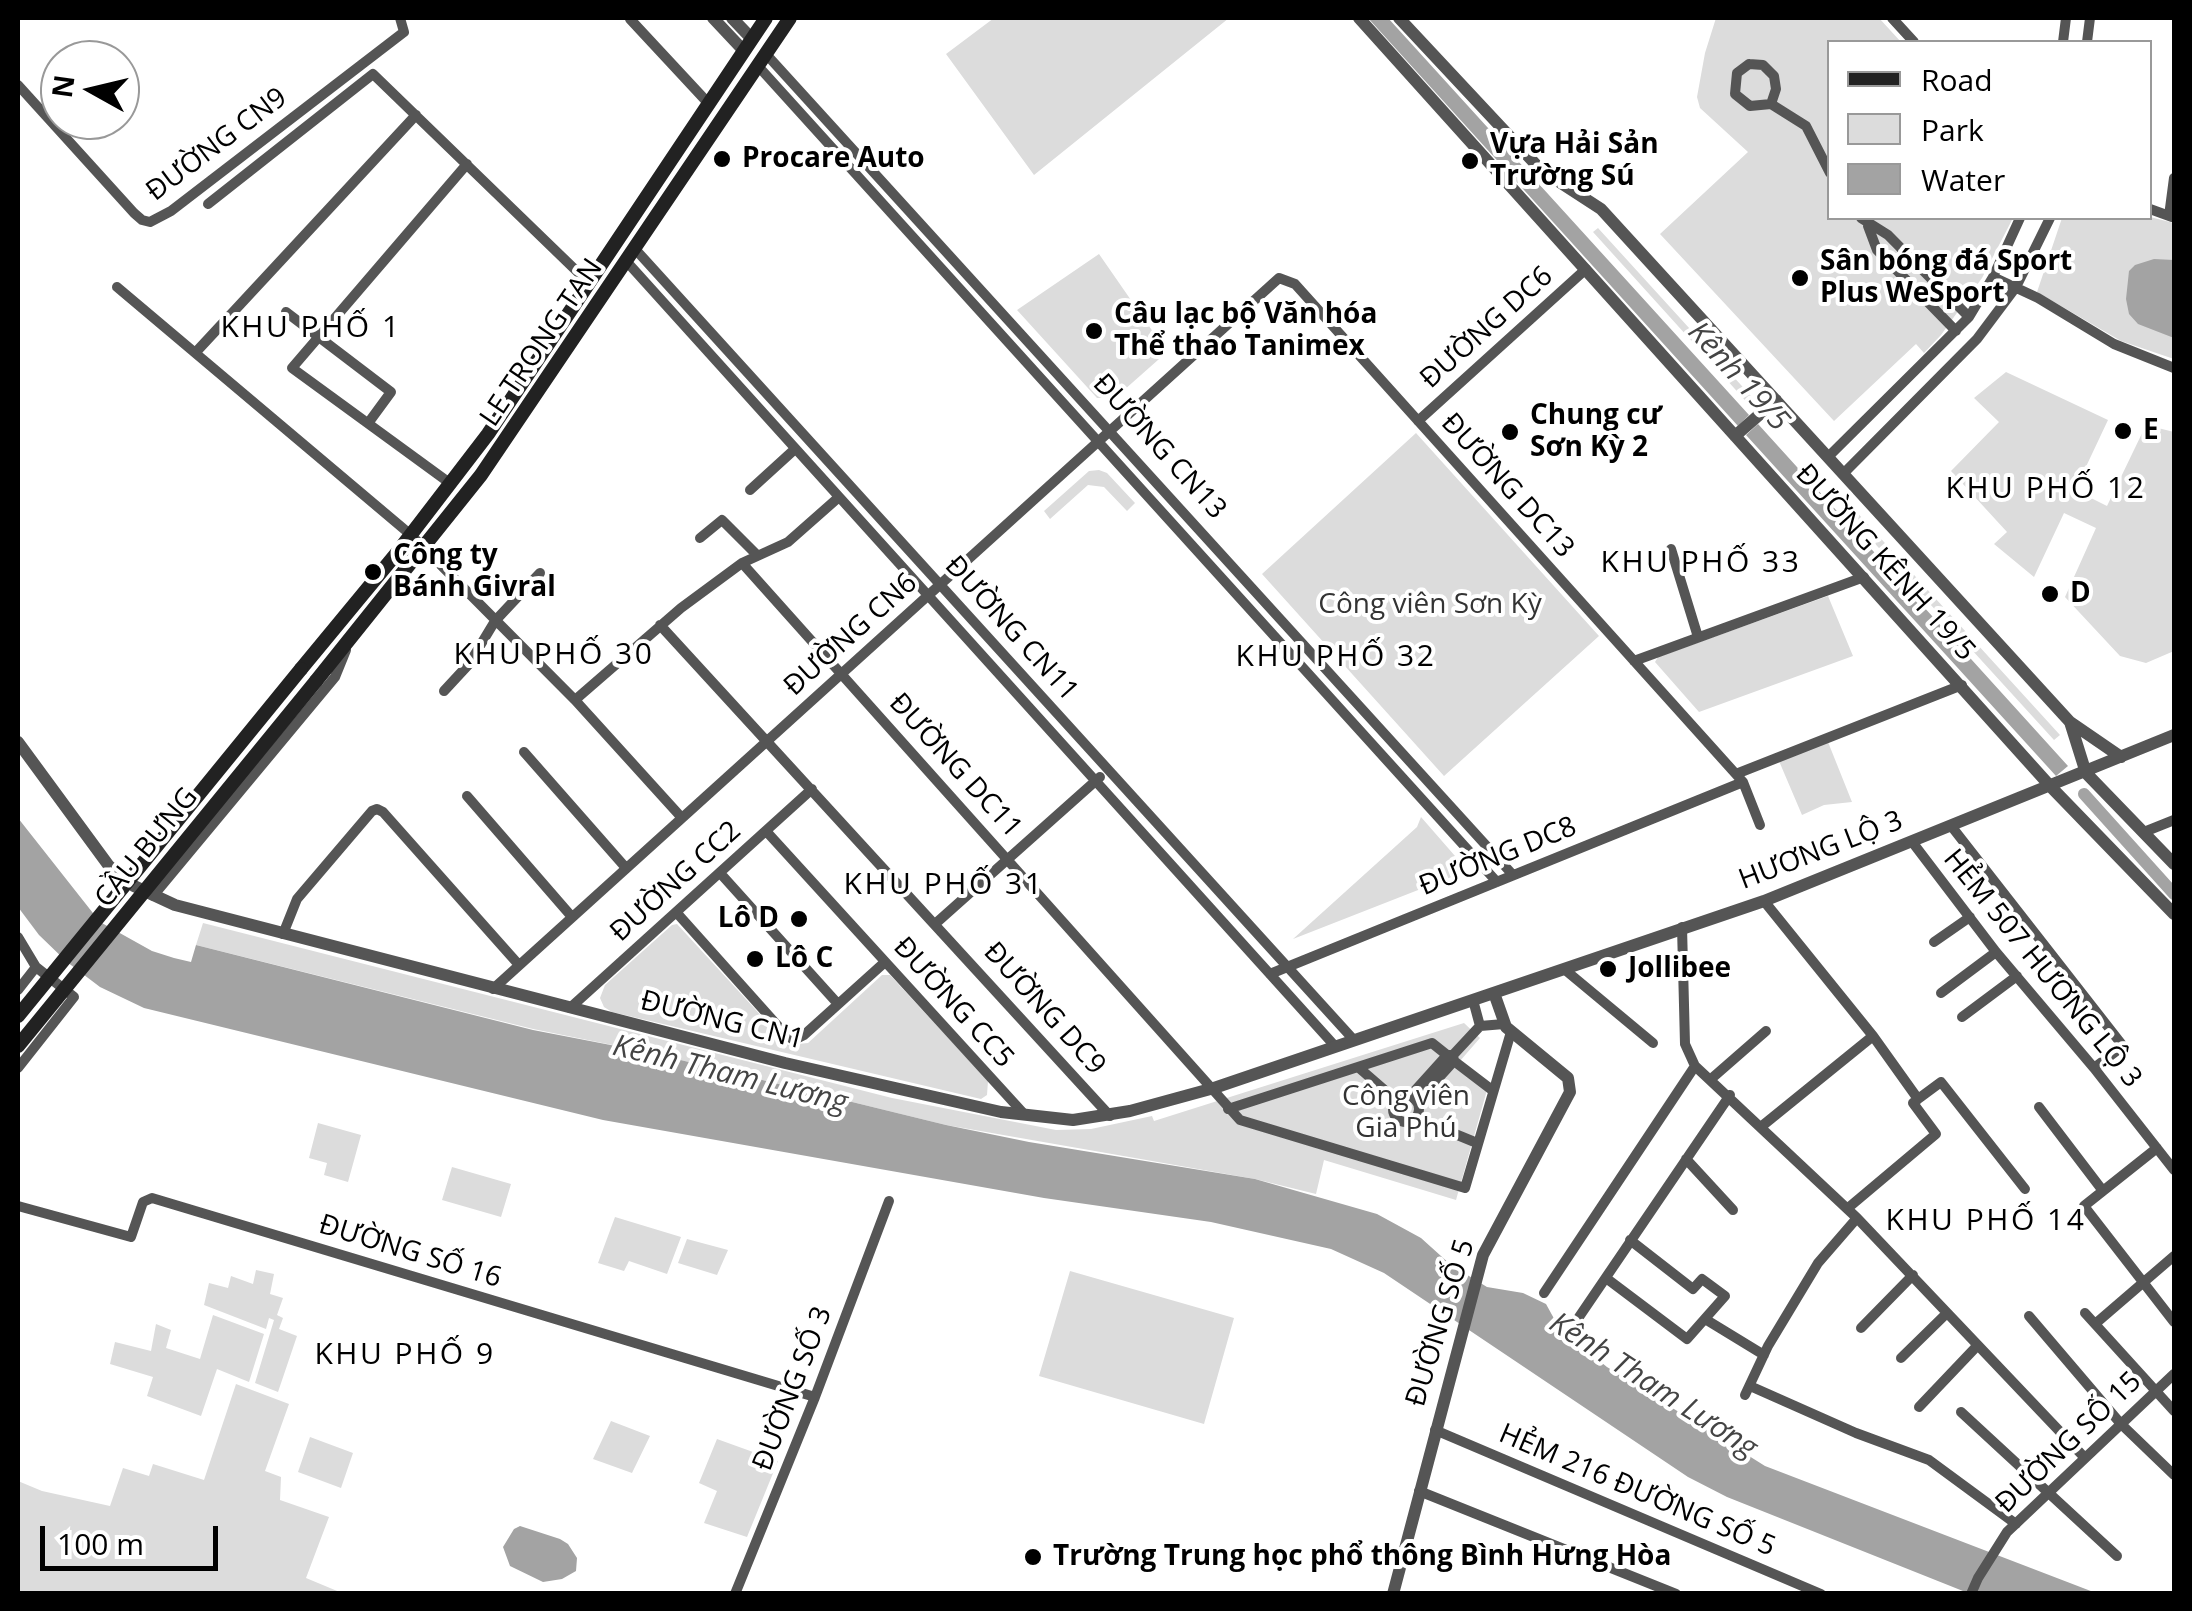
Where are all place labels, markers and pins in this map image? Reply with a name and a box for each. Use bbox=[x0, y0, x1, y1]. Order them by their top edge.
place label: Vựa Hải Sản Trường Sú bbox=[1490, 128, 1659, 194]
place label: Procare Auto bbox=[742, 142, 925, 176]
marker: Procare Auto bbox=[711, 148, 733, 170]
marker: Vựa Hải Sản Trường Sú bbox=[1459, 150, 1481, 172]
place label: Sân bóng đá Sport Plus WeSport bbox=[1820, 245, 2072, 311]
marker: Sân bóng đá Sport Plus WeSport bbox=[1789, 267, 1811, 289]
place label: Câu lạc bộ Văn hóa Thể thao Tanimex bbox=[1114, 298, 1377, 364]
marker: Câu lạc bộ Văn hóa Thể thao Tanimex bbox=[1083, 320, 1105, 342]
place label: Chung cư Sơn Kỳ 2 bbox=[1530, 399, 1662, 465]
place label: E bbox=[2143, 414, 2159, 448]
marker: E bbox=[2112, 420, 2134, 442]
marker: Chung cư Sơn Kỳ 2 bbox=[1499, 421, 1521, 443]
place label: Công ty Bánh Givral bbox=[393, 539, 556, 605]
marker: Công ty Bánh Givral bbox=[362, 561, 384, 583]
place label: D bbox=[2070, 577, 2091, 611]
marker: D bbox=[2039, 583, 2061, 605]
place label: Lô D bbox=[718, 902, 779, 936]
marker: Lô D bbox=[788, 908, 810, 930]
place label: Lô C bbox=[775, 942, 833, 976]
marker: Lô C bbox=[744, 948, 766, 970]
place label: Jollibee bbox=[1628, 952, 1731, 986]
marker: Jollibee bbox=[1597, 958, 1619, 980]
place label: Trường Trung học phổ thông Bình Hưng Hòa bbox=[1053, 1540, 1671, 1574]
marker: Trường Trung học phổ thông Bình Hưng Hòa bbox=[1022, 1546, 1044, 1568]

